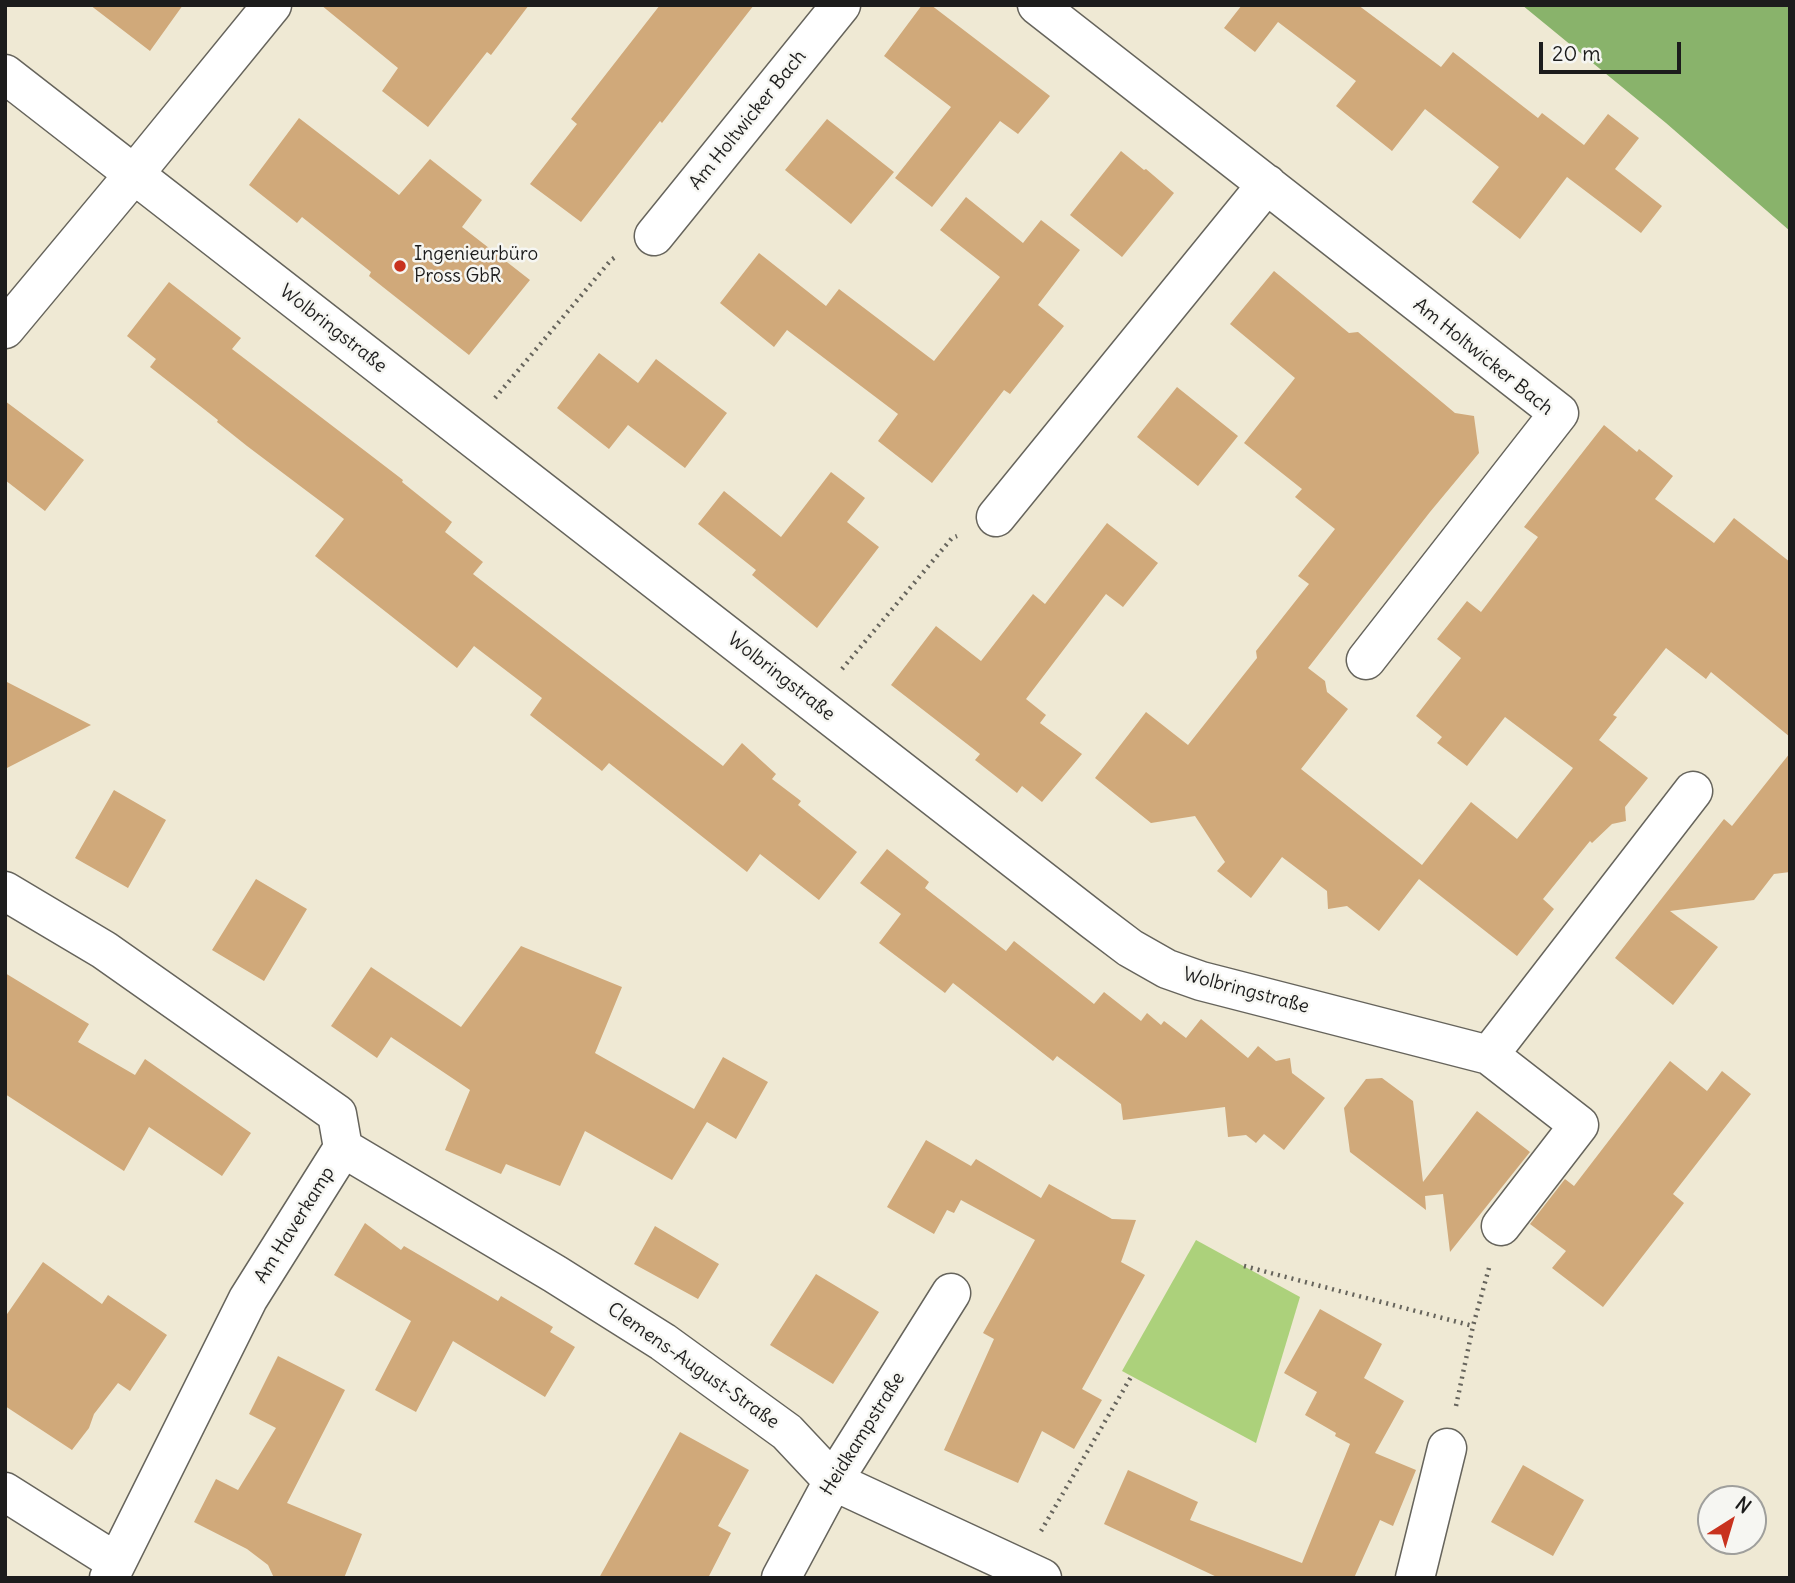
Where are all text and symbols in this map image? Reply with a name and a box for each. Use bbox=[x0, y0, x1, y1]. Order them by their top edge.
scale bar bbox=[1543, 28, 1685, 72]
text: 20 m bbox=[1552, 40, 1601, 67]
street label: Am Holtwicker Bach bbox=[685, 46, 811, 194]
place label: Ingenieurbüro Pross GbR bbox=[414, 244, 538, 288]
marker: Ingenieurbüro Pross GbR bbox=[392, 258, 408, 274]
street label: Wolbringstraße bbox=[275, 280, 391, 378]
street label: Am Holtwicker Bach bbox=[1409, 294, 1557, 420]
street label: Wolbringstraße bbox=[723, 628, 839, 726]
street label: Wolbringstraße bbox=[1180, 963, 1312, 1019]
street label: Am Haverkamp bbox=[250, 1163, 340, 1287]
street label: Clemens-August-Straße bbox=[603, 1298, 783, 1434]
street label: Heidkampstraße bbox=[816, 1368, 910, 1500]
north arrow bbox=[1697, 1485, 1767, 1555]
text: N bbox=[1731, 1491, 1756, 1518]

